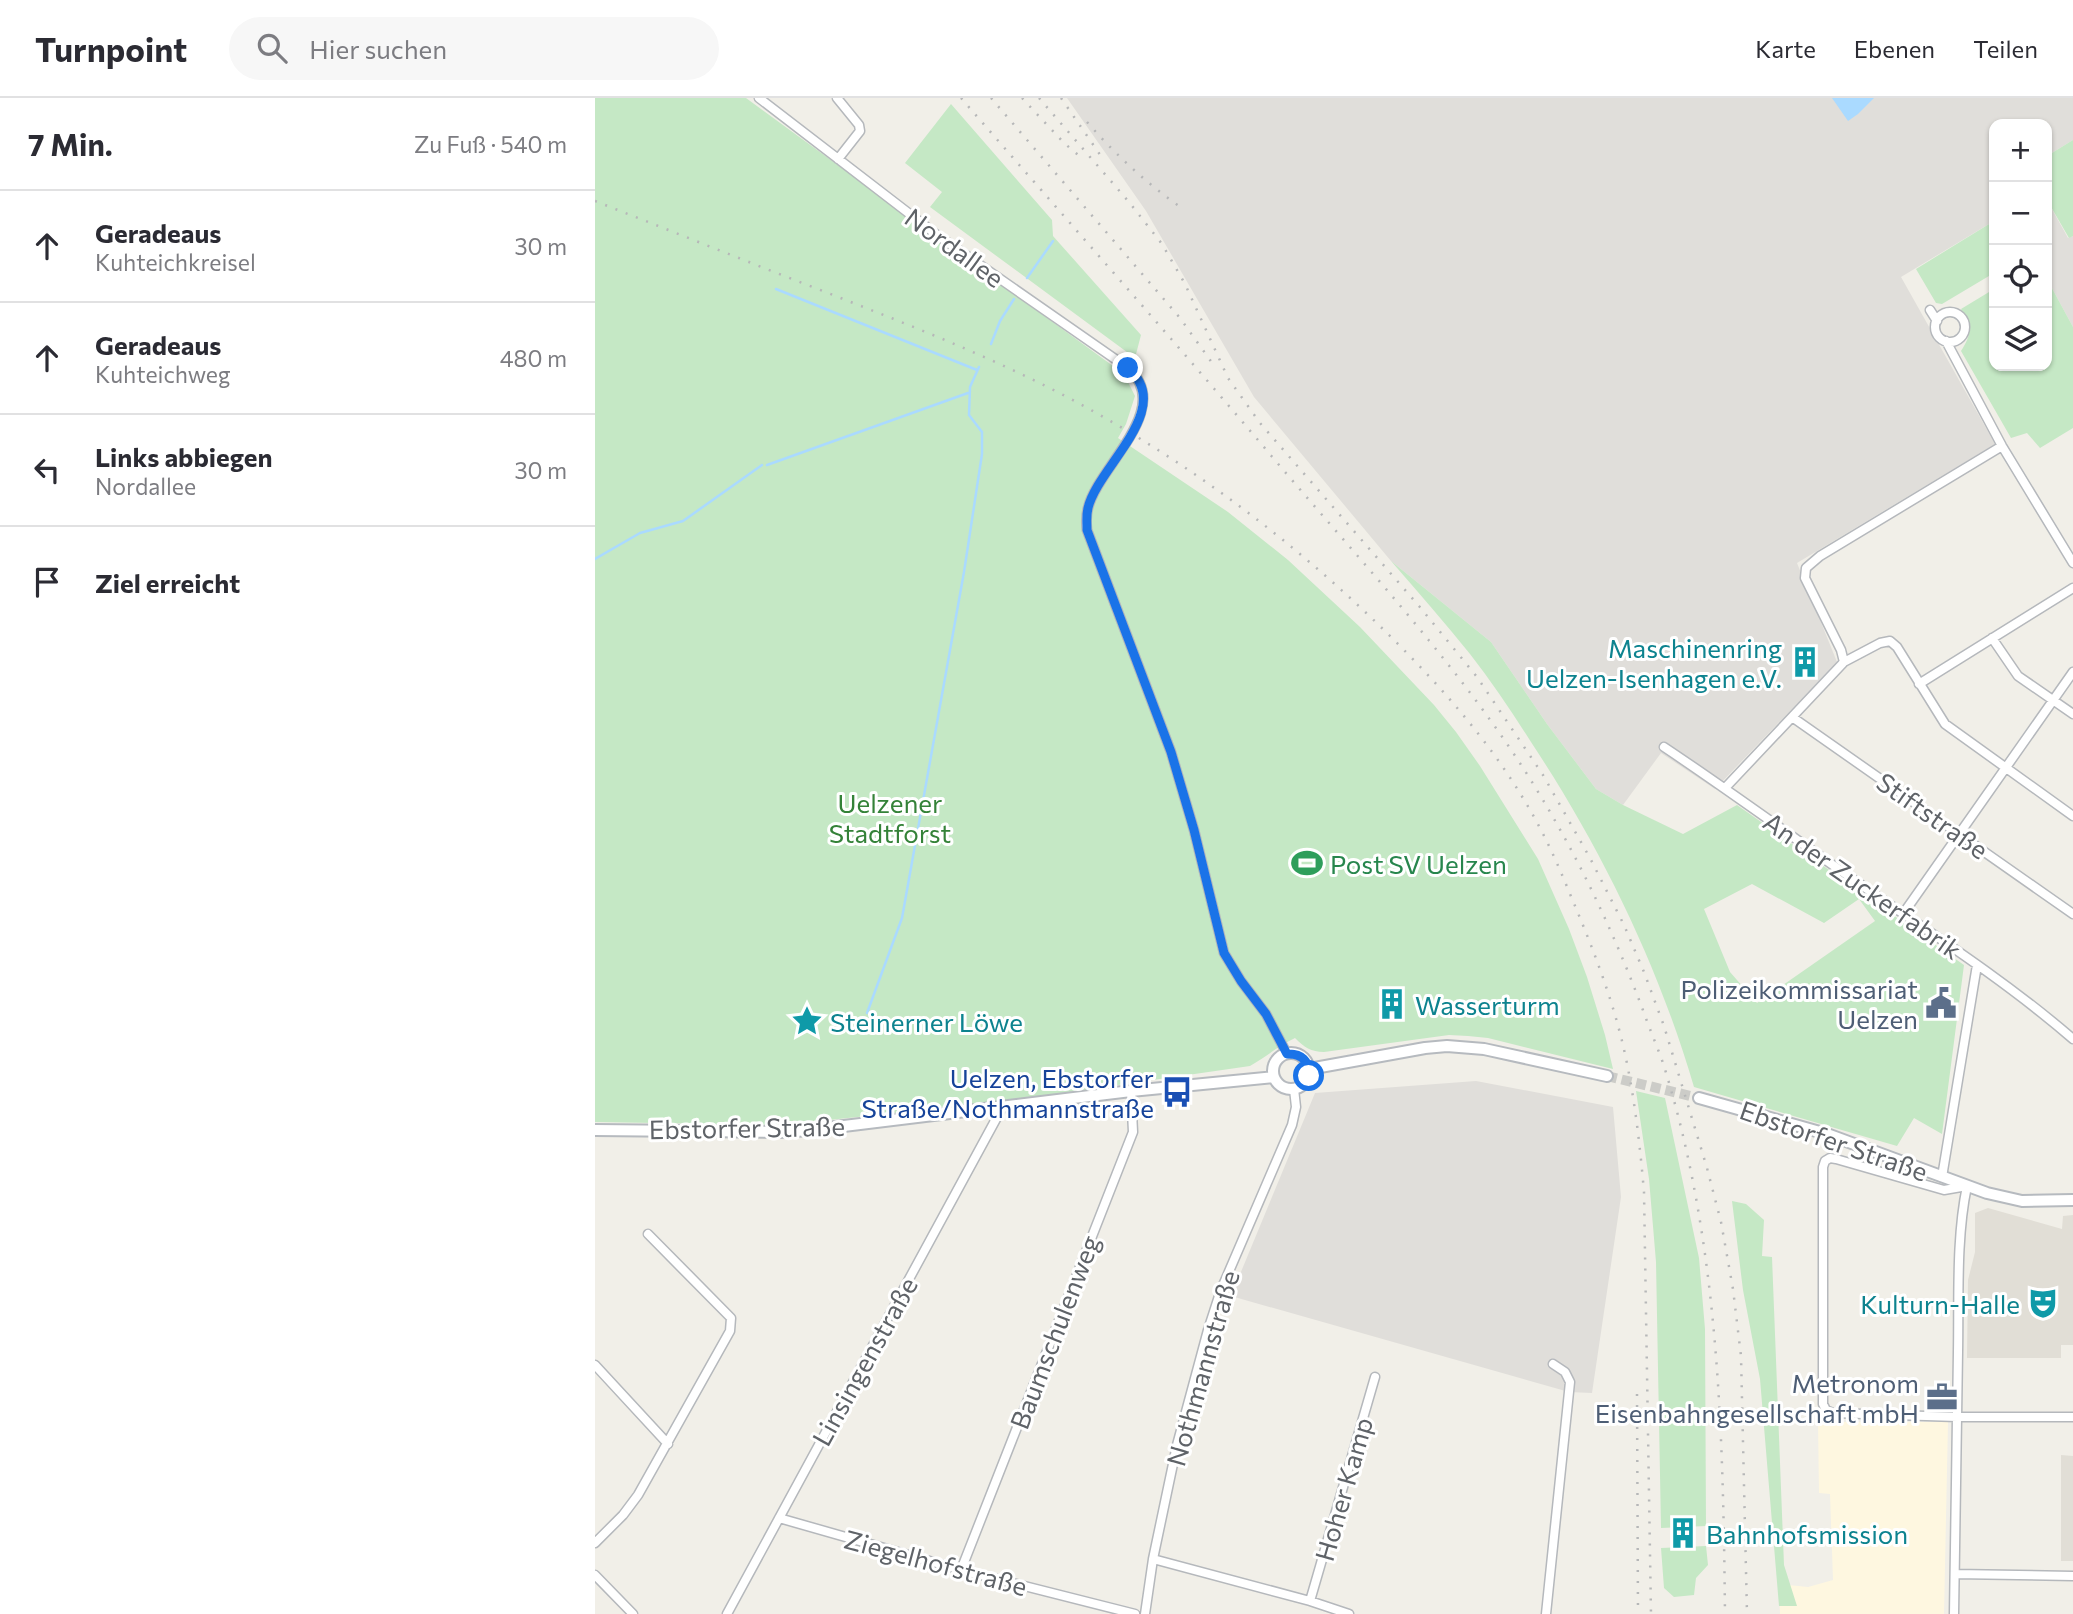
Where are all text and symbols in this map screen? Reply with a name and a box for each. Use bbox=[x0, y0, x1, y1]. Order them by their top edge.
search box bbox=[229, 17, 719, 80]
text: Turnpoint bbox=[35, 28, 187, 69]
icon: search bbox=[253, 29, 291, 67]
text: Hier suchen bbox=[309, 33, 447, 64]
text: Karte bbox=[1755, 34, 1816, 63]
text: Ebenen bbox=[1854, 34, 1935, 63]
text: Teilen bbox=[1973, 34, 2038, 63]
map controls bbox=[1989, 119, 2052, 371]
button: + bbox=[1989, 119, 2052, 182]
text: 7 Min. bbox=[28, 125, 113, 162]
text: Zu Fuß · 540 m bbox=[414, 130, 567, 158]
button: − bbox=[1989, 182, 2052, 245]
street label: Nordallee bbox=[900, 201, 1010, 293]
text: Geradeaus bbox=[95, 217, 221, 248]
icon: ahead bbox=[28, 227, 66, 265]
text: 30 m bbox=[514, 232, 567, 260]
button: locate bbox=[1989, 245, 2052, 308]
text: Kuhteichkreisel bbox=[95, 248, 256, 276]
button: layers bbox=[1989, 308, 2052, 371]
text: Geradeaus bbox=[95, 329, 221, 360]
icon: ahead bbox=[28, 339, 66, 377]
text: 480 m bbox=[500, 344, 567, 372]
route end bbox=[1112, 352, 1143, 383]
text: Kuhteichweg bbox=[95, 360, 230, 388]
text: Links abbiegen bbox=[95, 441, 273, 472]
icon: left bbox=[28, 451, 66, 489]
text: 30 m bbox=[514, 456, 567, 484]
text: Nordallee bbox=[95, 472, 196, 500]
icon: arrive bbox=[28, 563, 66, 601]
text: Ziel erreicht bbox=[95, 567, 240, 598]
place label: Maschinenring Uelzen-Isenhagen e.V. bbox=[1526, 632, 1782, 693]
building icon: Maschinenring Uelzen-Isenhagen e.V. bbox=[1788, 645, 1822, 679]
street label: Stiftstraße bbox=[1871, 765, 1995, 865]
park label: Uelzener Stadtforst bbox=[829, 787, 951, 848]
street label: An der Zuckerfabrik bbox=[1758, 805, 1968, 965]
sports icon: Post SV Uelzen bbox=[1290, 846, 1324, 880]
place label: Post SV Uelzen bbox=[1330, 848, 1507, 879]
place label: Polizeikommissariat Uelzen bbox=[1680, 973, 1918, 1034]
public building icon: Polizeikommissariat Uelzen bbox=[1924, 986, 1958, 1020]
building icon: Wasserturm bbox=[1375, 987, 1409, 1021]
place label: Wasserturm bbox=[1415, 989, 1560, 1020]
place icon: Steinerner Löwe bbox=[790, 1004, 824, 1038]
place label: Steinerner Löwe bbox=[830, 1006, 1023, 1037]
route start bbox=[1293, 1060, 1324, 1091]
place label: Uelzen, Ebstorfer Straße/Nothmannstraße bbox=[861, 1062, 1154, 1123]
bus stop icon: Uelzen, Ebstorfer Straße/Nothmannstraße bbox=[1160, 1075, 1194, 1109]
street label: Ebstorfer Straße bbox=[1736, 1093, 1932, 1187]
street label: Ebstorfer Straße bbox=[649, 1110, 845, 1144]
street label: Baumschulenweg bbox=[1003, 1231, 1105, 1433]
street label: Nothmannstraße bbox=[1159, 1267, 1245, 1469]
street label: Linsingenstraße bbox=[805, 1271, 923, 1451]
theatre icon: Kulturn-Halle bbox=[2026, 1286, 2060, 1320]
place label: Kulturn-Halle bbox=[1860, 1288, 2020, 1319]
place label: Metronom Eisenbahngesellschaft mbH bbox=[1595, 1367, 1919, 1428]
office icon: Metronom Eisenbahngesellschaft mbH bbox=[1925, 1380, 1959, 1414]
street label: Hoher Kamp bbox=[1308, 1414, 1378, 1564]
building icon: Bahnhofsmission bbox=[1666, 1516, 1700, 1550]
place label: Bahnhofsmission bbox=[1706, 1518, 1908, 1549]
street label: Ziegelhofstraße bbox=[841, 1523, 1031, 1601]

